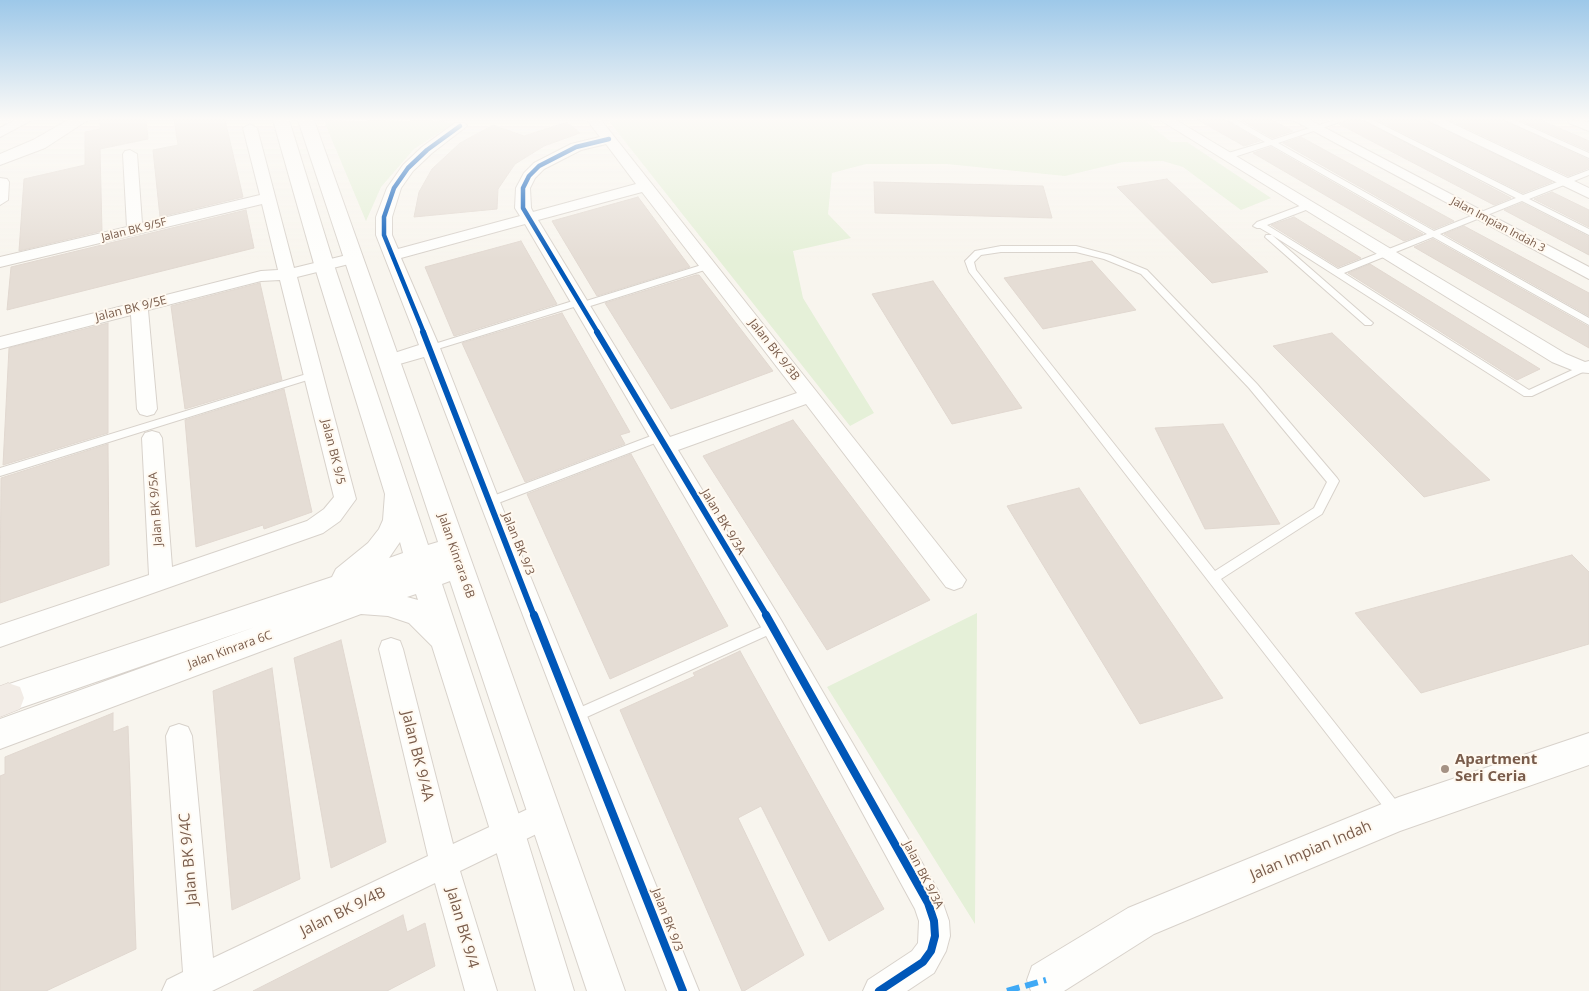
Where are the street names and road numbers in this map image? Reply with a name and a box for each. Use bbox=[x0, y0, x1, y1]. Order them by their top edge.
street label: Jalan Impian Indah 3 bbox=[1449, 195, 1547, 255]
street label: Jalan BK 9/5F bbox=[100, 216, 168, 244]
street label: Jalan BK 9/5E bbox=[94, 293, 168, 325]
street label: Jalan BK 9/3B bbox=[745, 316, 803, 384]
street label: Jalan BK 9/5 bbox=[318, 418, 348, 486]
street label: Jalan BK 9/5A bbox=[146, 472, 166, 546]
street label: Jalan BK 9/3A bbox=[698, 487, 748, 557]
street label: Jalan BK 9/3 bbox=[499, 511, 537, 577]
street label: Jalan Kinrara 6B bbox=[435, 512, 477, 600]
street label: Jalan Kinrara 6C bbox=[186, 628, 274, 672]
street label: Jalan BK 9/4A bbox=[397, 709, 437, 803]
street label: Jalan BK 9/4C bbox=[176, 812, 202, 906]
street label: Jalan Impian Indah bbox=[1248, 817, 1374, 885]
street label: Jalan BK 9/3A bbox=[900, 839, 946, 911]
street label: Jalan BK 9/4B bbox=[297, 884, 389, 940]
street label: Jalan BK 9/4 bbox=[442, 886, 482, 970]
street label: Jalan BK 9/3 bbox=[648, 886, 686, 954]

